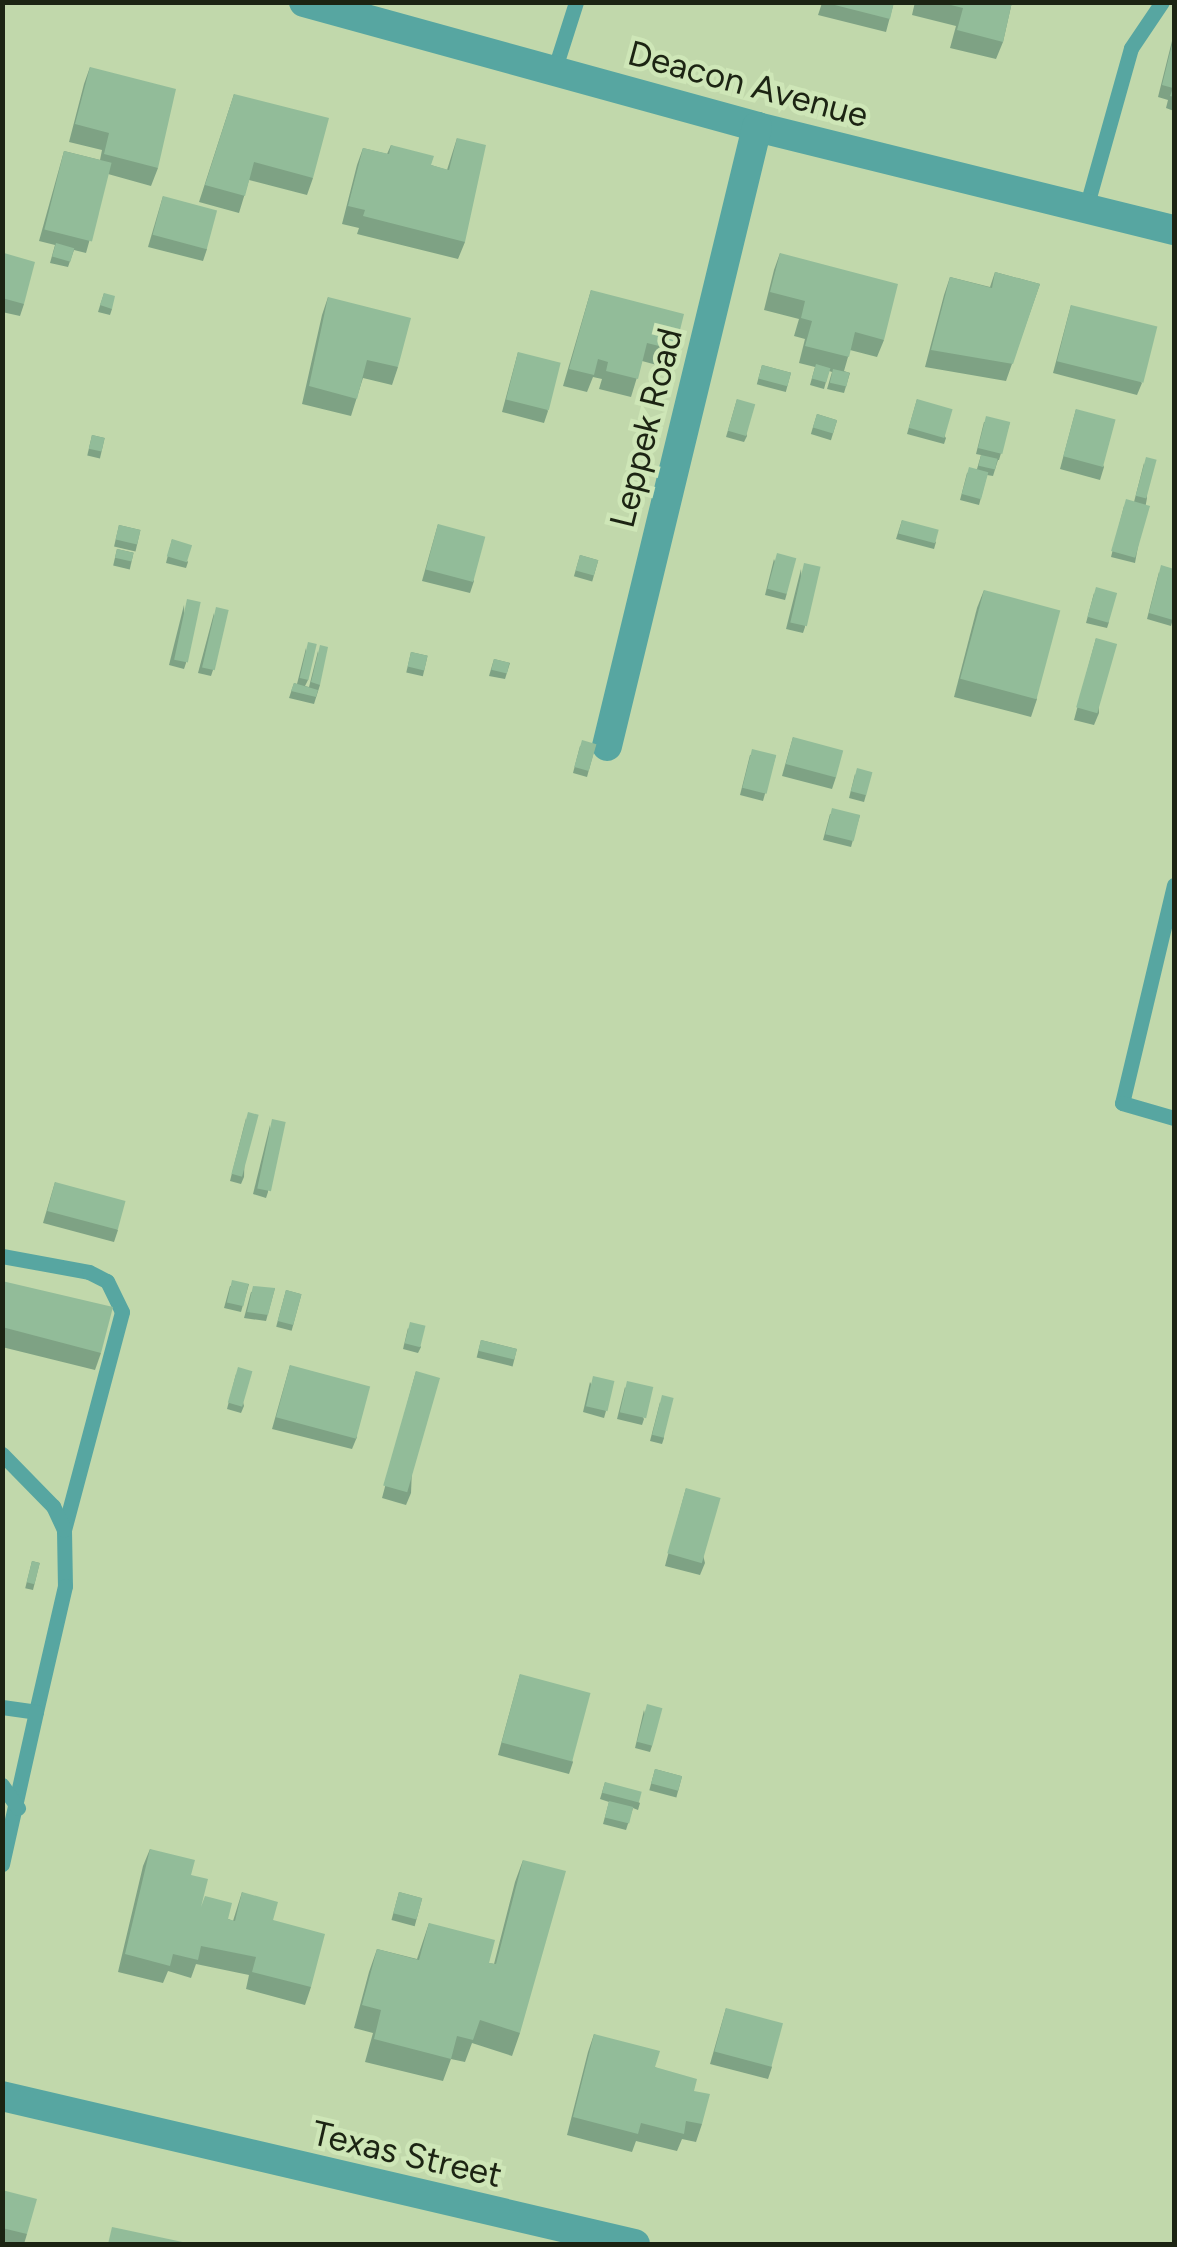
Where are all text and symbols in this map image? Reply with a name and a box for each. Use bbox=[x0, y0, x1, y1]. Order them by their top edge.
street label: Deacon Avenue bbox=[623, 32, 873, 136]
street label: Leppek Road bbox=[601, 324, 691, 532]
street label: Texas Street bbox=[308, 2112, 506, 2196]

